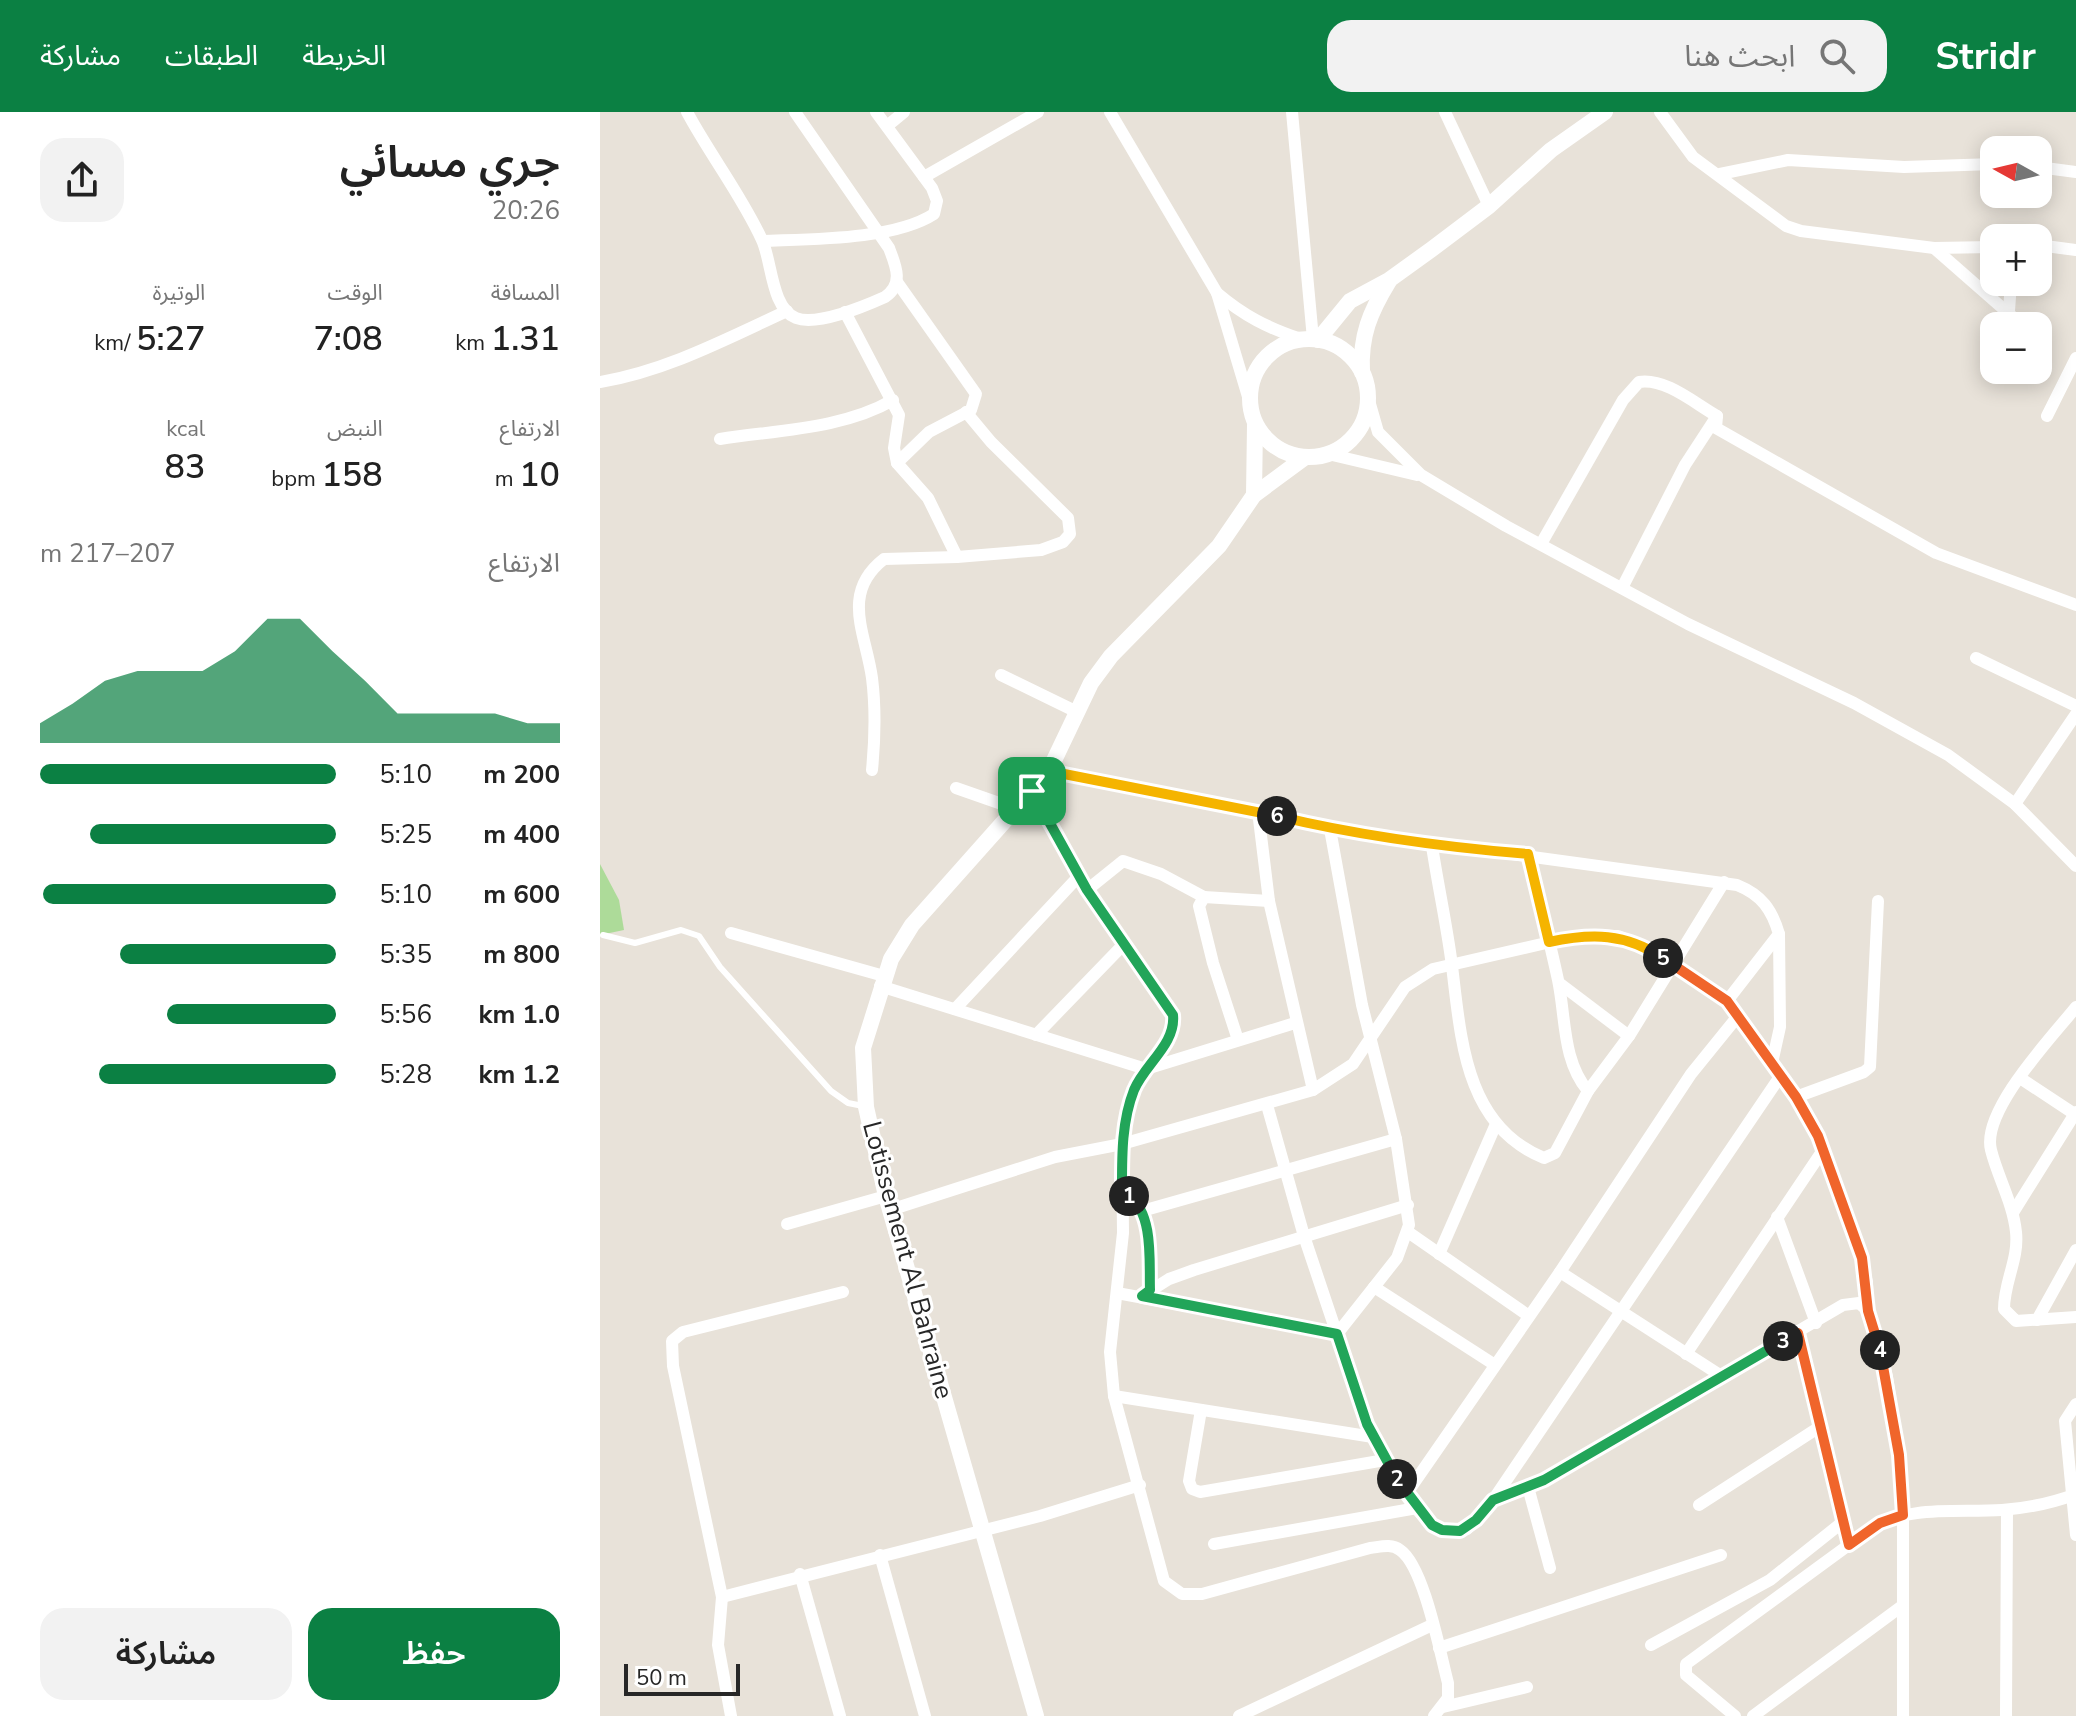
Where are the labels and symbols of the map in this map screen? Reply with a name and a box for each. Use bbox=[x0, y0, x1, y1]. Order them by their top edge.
north arrow bbox=[1980, 136, 2052, 208]
pin bbox=[998, 757, 1066, 825]
pin: 6 bbox=[1257, 796, 1297, 836]
pin: 5 bbox=[1643, 938, 1683, 978]
street label: Lotissement Al Bahraine bbox=[854, 1117, 962, 1403]
pin: 1 bbox=[1109, 1176, 1149, 1216]
pin: 3 bbox=[1763, 1321, 1803, 1361]
pin: 4 bbox=[1860, 1330, 1900, 1370]
pin: 2 bbox=[1377, 1459, 1417, 1499]
scale bar bbox=[624, 1660, 740, 1696]

